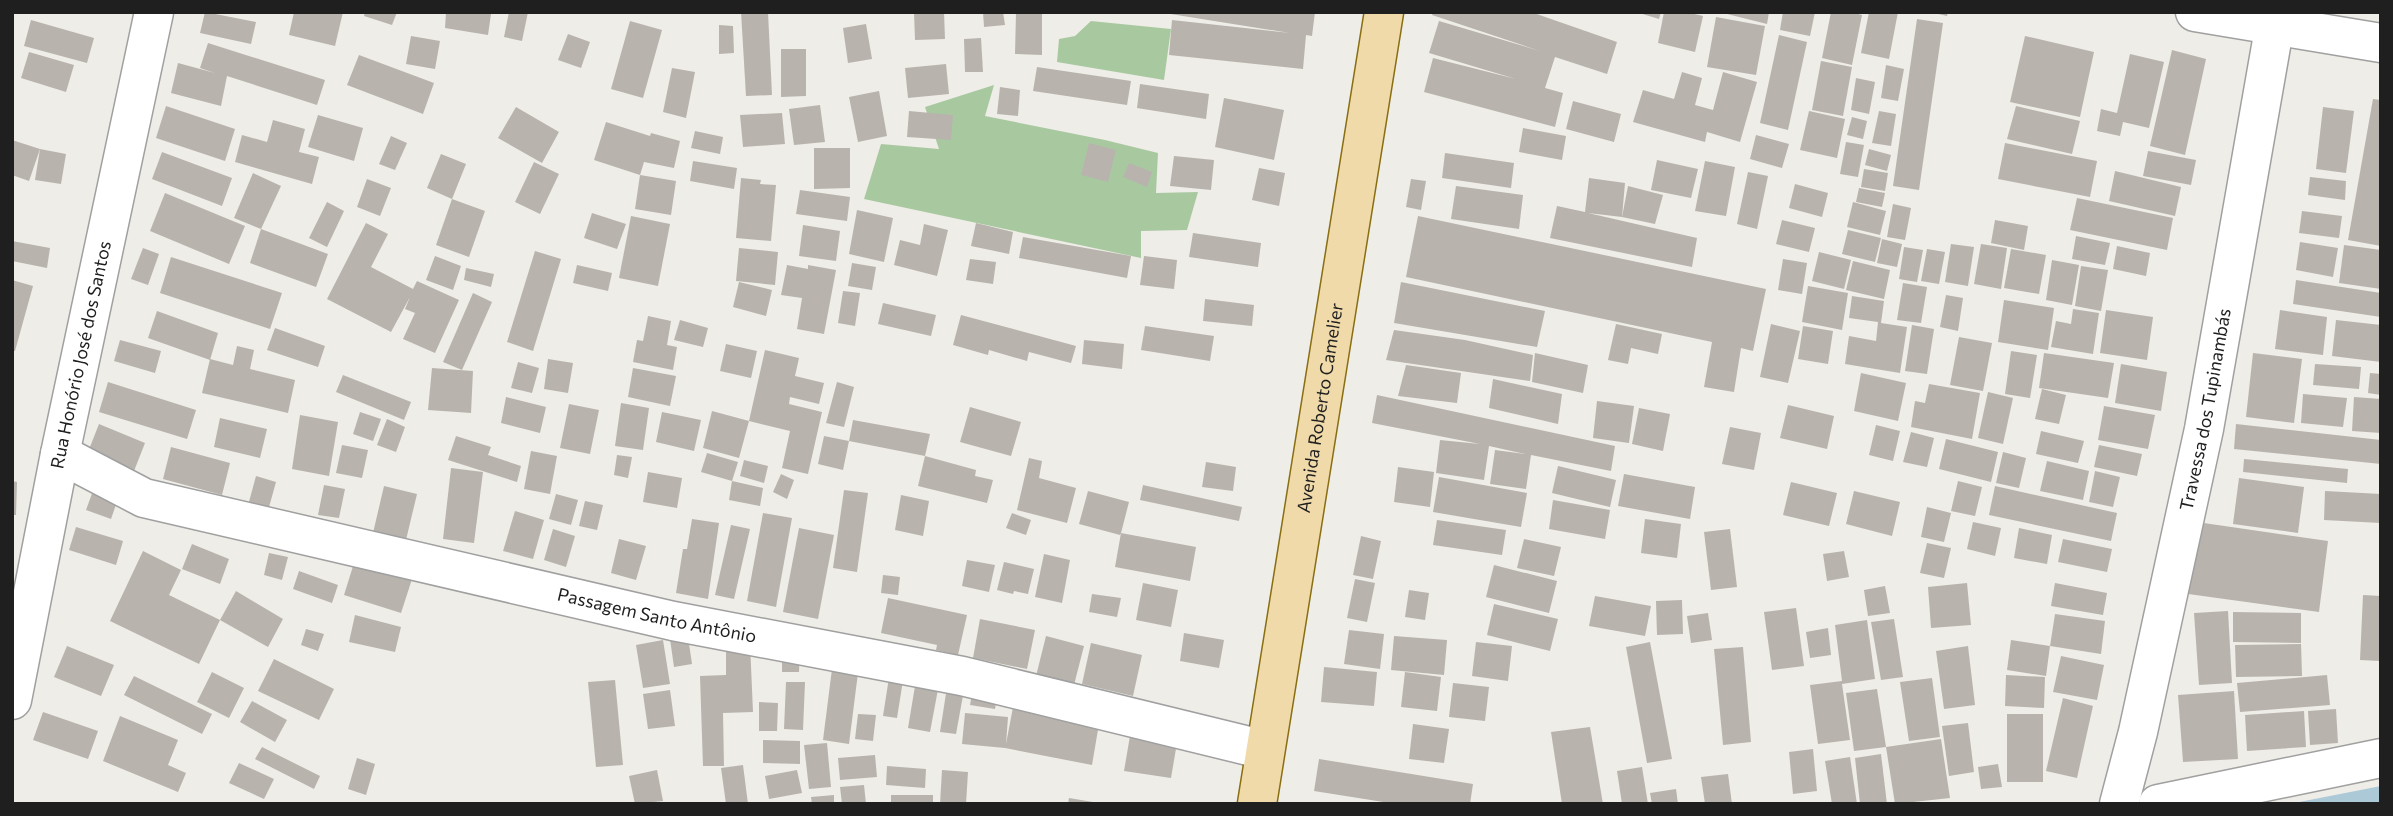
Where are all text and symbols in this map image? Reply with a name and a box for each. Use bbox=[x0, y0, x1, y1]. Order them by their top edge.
street label: Rua Honório José dos Santos bbox=[45, 239, 115, 470]
street label: Avenida Roberto Camelier bbox=[1292, 301, 1347, 514]
street label: Travessa dos Tupinambás bbox=[2175, 306, 2235, 513]
street label: Passagem Santo Antônio bbox=[555, 582, 758, 647]

